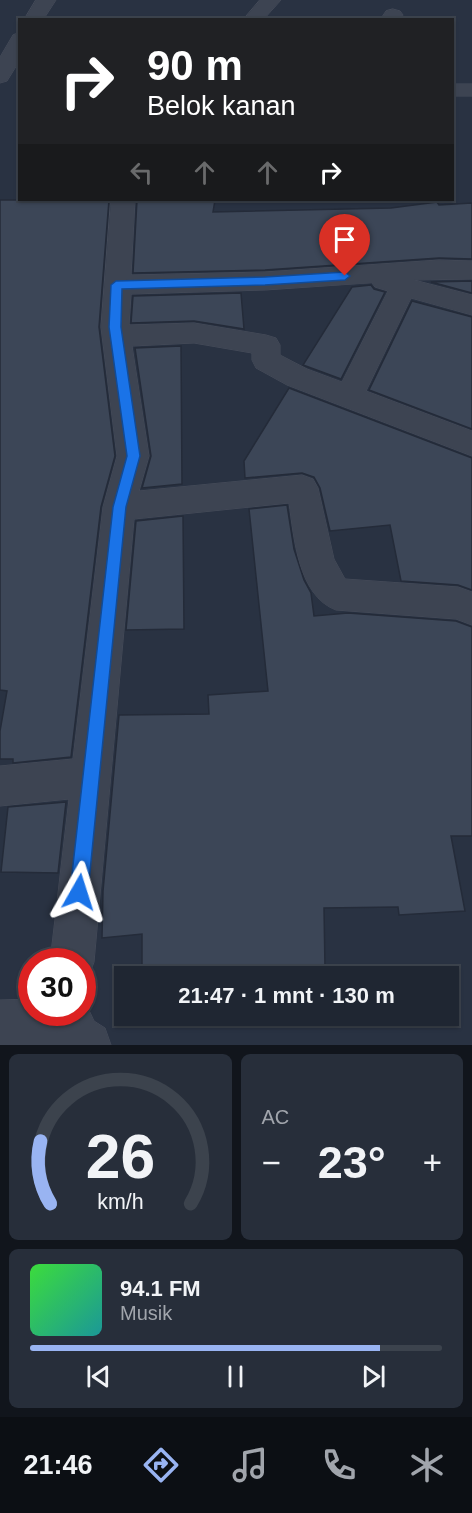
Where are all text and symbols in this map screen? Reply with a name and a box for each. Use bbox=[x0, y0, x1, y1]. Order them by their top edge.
icon: right bbox=[48, 42, 126, 120]
text: 90 m bbox=[147, 42, 243, 89]
text: Belok kanan bbox=[147, 91, 296, 121]
icon: left bbox=[125, 156, 158, 189]
icon: ahead bbox=[188, 156, 221, 189]
icon: ahead bbox=[251, 156, 284, 189]
icon: right bbox=[314, 156, 347, 189]
pin bbox=[319, 214, 370, 276]
icon: arrive bbox=[328, 223, 361, 256]
position arrow bbox=[47, 860, 111, 924]
speed limit sign: 30 bbox=[18, 948, 96, 1026]
text: 21:47 · 1 mnt · 130 m bbox=[178, 983, 395, 1008]
text: AC bbox=[262, 1106, 289, 1128]
text: 26 bbox=[86, 1122, 155, 1191]
text: 23° bbox=[318, 1137, 386, 1188]
text: − bbox=[262, 1144, 281, 1181]
text: + bbox=[423, 1144, 442, 1181]
text: km/h bbox=[97, 1190, 143, 1214]
text: 94.1 FM bbox=[120, 1276, 201, 1301]
text: Musik bbox=[120, 1302, 172, 1324]
icon: previous bbox=[82, 1360, 115, 1393]
icon: pause bbox=[219, 1360, 252, 1393]
icon: next bbox=[357, 1360, 390, 1393]
icon: directions bbox=[140, 1444, 182, 1486]
icon: music bbox=[229, 1444, 271, 1486]
icon: phone bbox=[318, 1444, 360, 1486]
icon: climate bbox=[406, 1444, 448, 1486]
text: 21:46 bbox=[23, 1450, 93, 1480]

